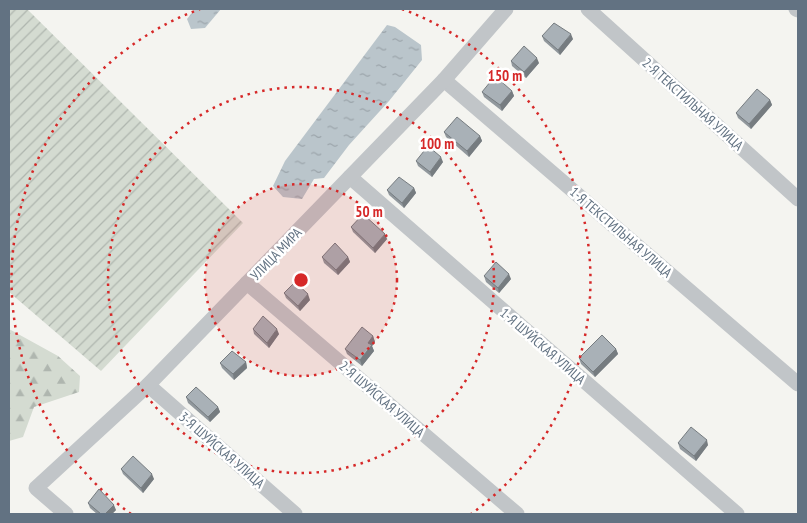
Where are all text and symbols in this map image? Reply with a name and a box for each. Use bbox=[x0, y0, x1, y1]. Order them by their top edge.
street label: 2-Я ТЕКСТИЛЬНАЯ УЛИЦА bbox=[639, 54, 748, 154]
text: 150 m bbox=[488, 66, 522, 85]
text: 100 m bbox=[420, 134, 454, 153]
street label: 1-Я ТЕКСТИЛЬНАЯ УЛИЦА bbox=[566, 183, 676, 282]
text: 50 m bbox=[355, 202, 383, 221]
street label: УЛИЦА МИРА bbox=[246, 224, 306, 284]
centre of rings bbox=[292, 271, 310, 289]
street label: 1-Я ШУЙСКАЯ УЛИЦА bbox=[496, 304, 590, 388]
street label: 2-Я ШУЙСКАЯ УЛИЦА bbox=[335, 357, 429, 441]
street label: 3-Я ШУЙСКАЯ УЛИЦА bbox=[175, 408, 269, 492]

